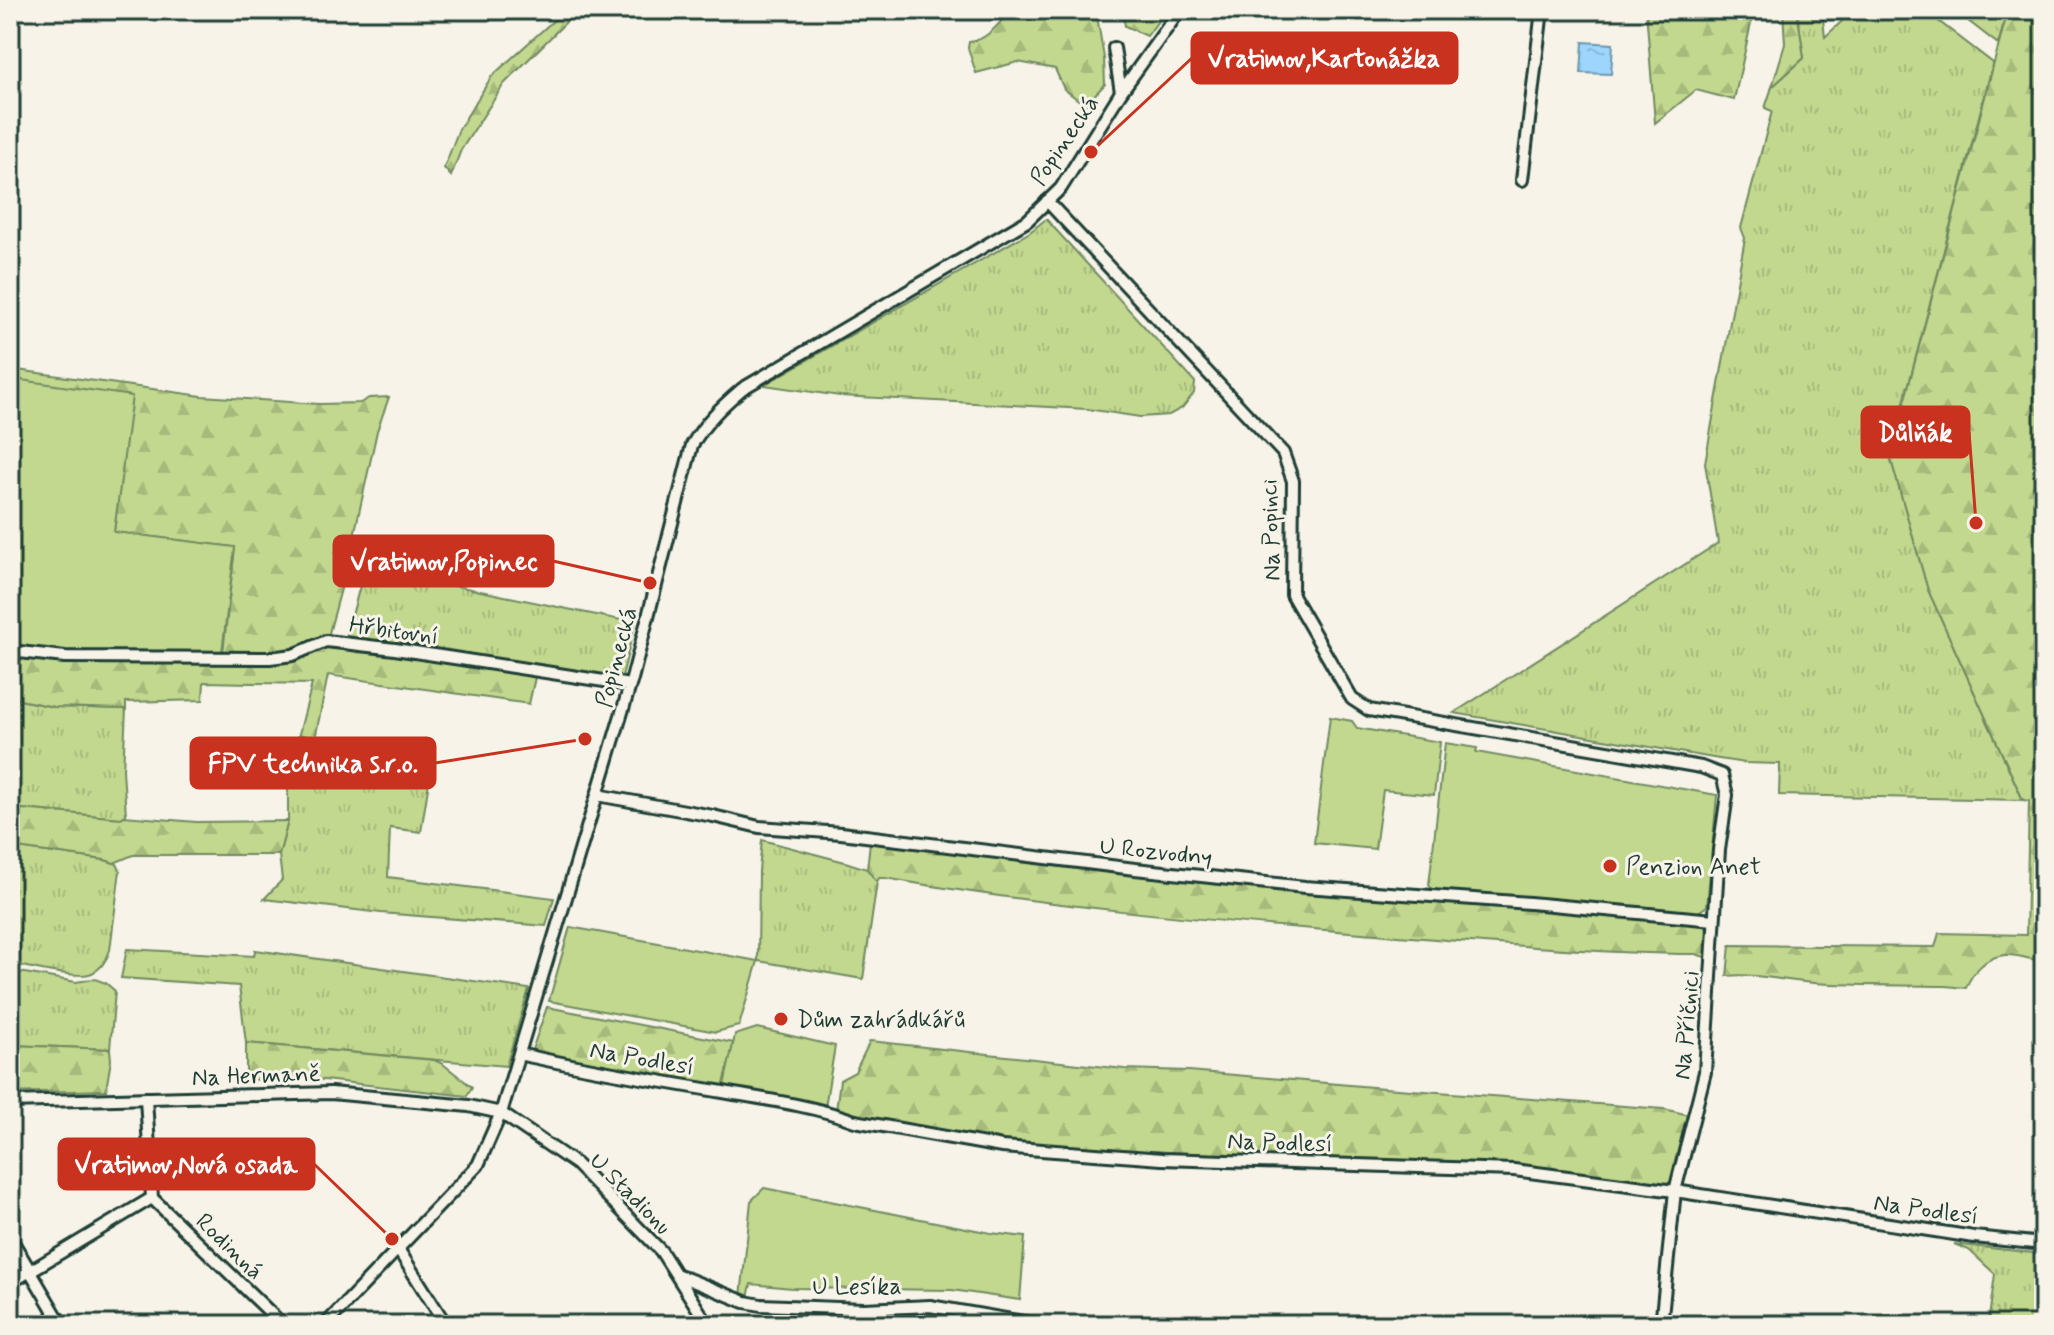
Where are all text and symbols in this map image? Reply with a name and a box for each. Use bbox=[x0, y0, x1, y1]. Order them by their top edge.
callout: Vratimov,Kartonážka bbox=[1192, 33, 1457, 83]
text: Vratimov,Kartonážka bbox=[1208, 43, 1440, 77]
street label: Popinecká bbox=[1024, 90, 1107, 192]
callout: Důlňák bbox=[1862, 407, 1969, 457]
text: Důlňák bbox=[1878, 417, 1952, 451]
street label: Na Popinci bbox=[1254, 478, 1289, 581]
callout: Vratimov,Popinec bbox=[334, 536, 553, 586]
text: Vratimov,Popinec bbox=[350, 546, 538, 580]
street label: Popinecká bbox=[589, 604, 646, 711]
street label: Hřbitovní bbox=[347, 610, 440, 653]
callout: FPV technika s.r.o. bbox=[191, 738, 435, 788]
text: FPV technika s.r.o. bbox=[208, 748, 418, 782]
street label: U Rozvodny bbox=[1098, 831, 1214, 874]
place label: Penzion Anet bbox=[1626, 852, 1761, 883]
marker: Penzion Anet bbox=[1601, 857, 1619, 875]
street label: Na Příčnici bbox=[1667, 969, 1708, 1081]
place label: Dům zahrádkářů bbox=[797, 1005, 965, 1036]
marker: Dům zahrádkářů bbox=[772, 1010, 790, 1028]
street label: Na Podlesí bbox=[587, 1035, 696, 1084]
street label: Na Hermaně bbox=[191, 1059, 321, 1094]
street label: Na Podlesí bbox=[1227, 1126, 1333, 1161]
callout: Vratimov,Nová osada bbox=[59, 1139, 314, 1189]
street label: U Stadionu bbox=[582, 1146, 678, 1242]
text: Vratimov,Nová osada bbox=[74, 1149, 299, 1183]
street label: Na Podlesí bbox=[1871, 1188, 1980, 1233]
street label: Rodinná bbox=[188, 1207, 270, 1287]
street label: U Lesíka bbox=[812, 1272, 902, 1303]

